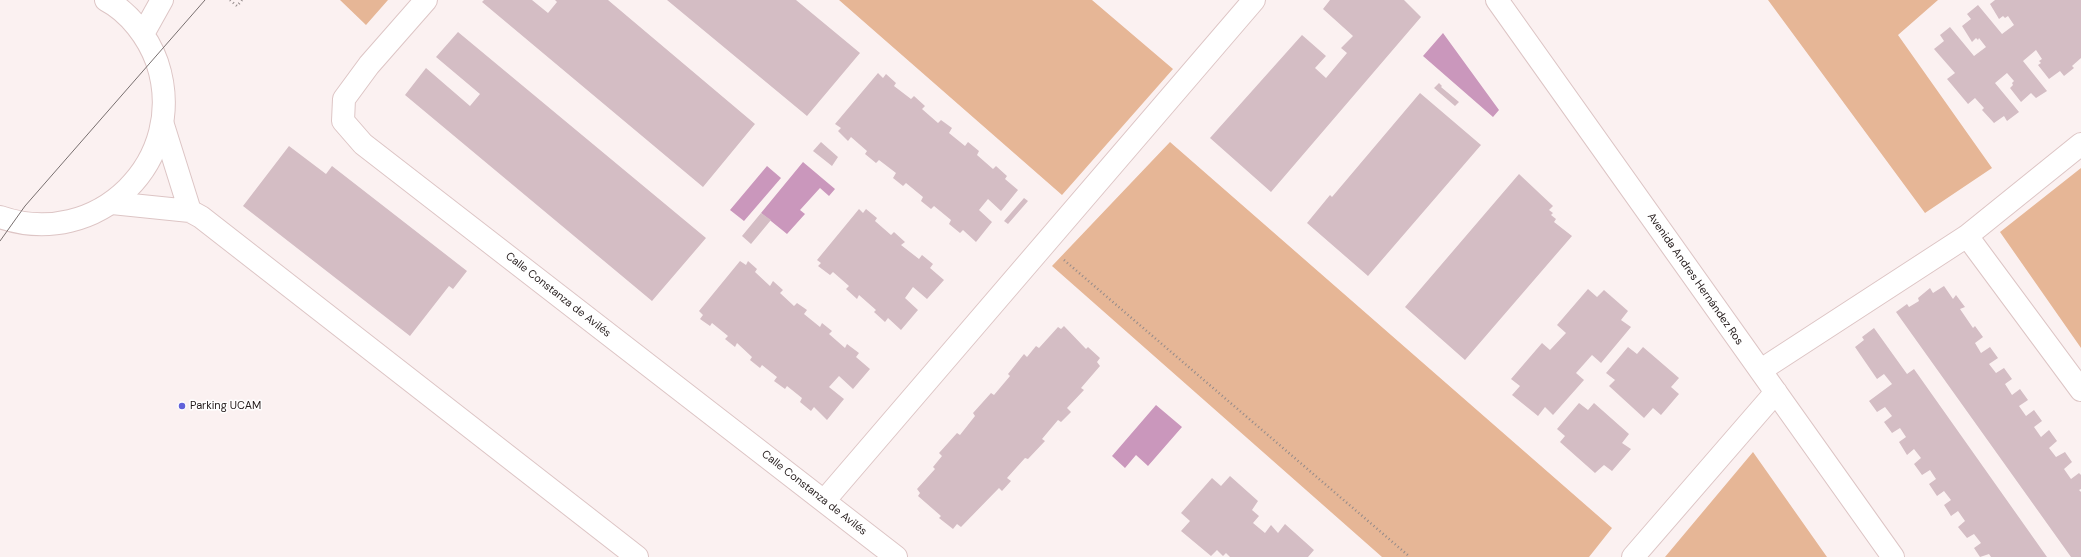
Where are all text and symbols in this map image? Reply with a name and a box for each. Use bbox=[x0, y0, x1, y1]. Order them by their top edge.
street label: Avenida Andres Hernández Ros bbox=[1644, 210, 1746, 348]
street label: Calle Constanza de Avilés bbox=[503, 250, 613, 340]
place label: Parking UCAM bbox=[190, 399, 261, 413]
marker: Parking UCAM bbox=[177, 401, 187, 411]
street label: Calle Constanza de Avilés bbox=[759, 448, 869, 538]

